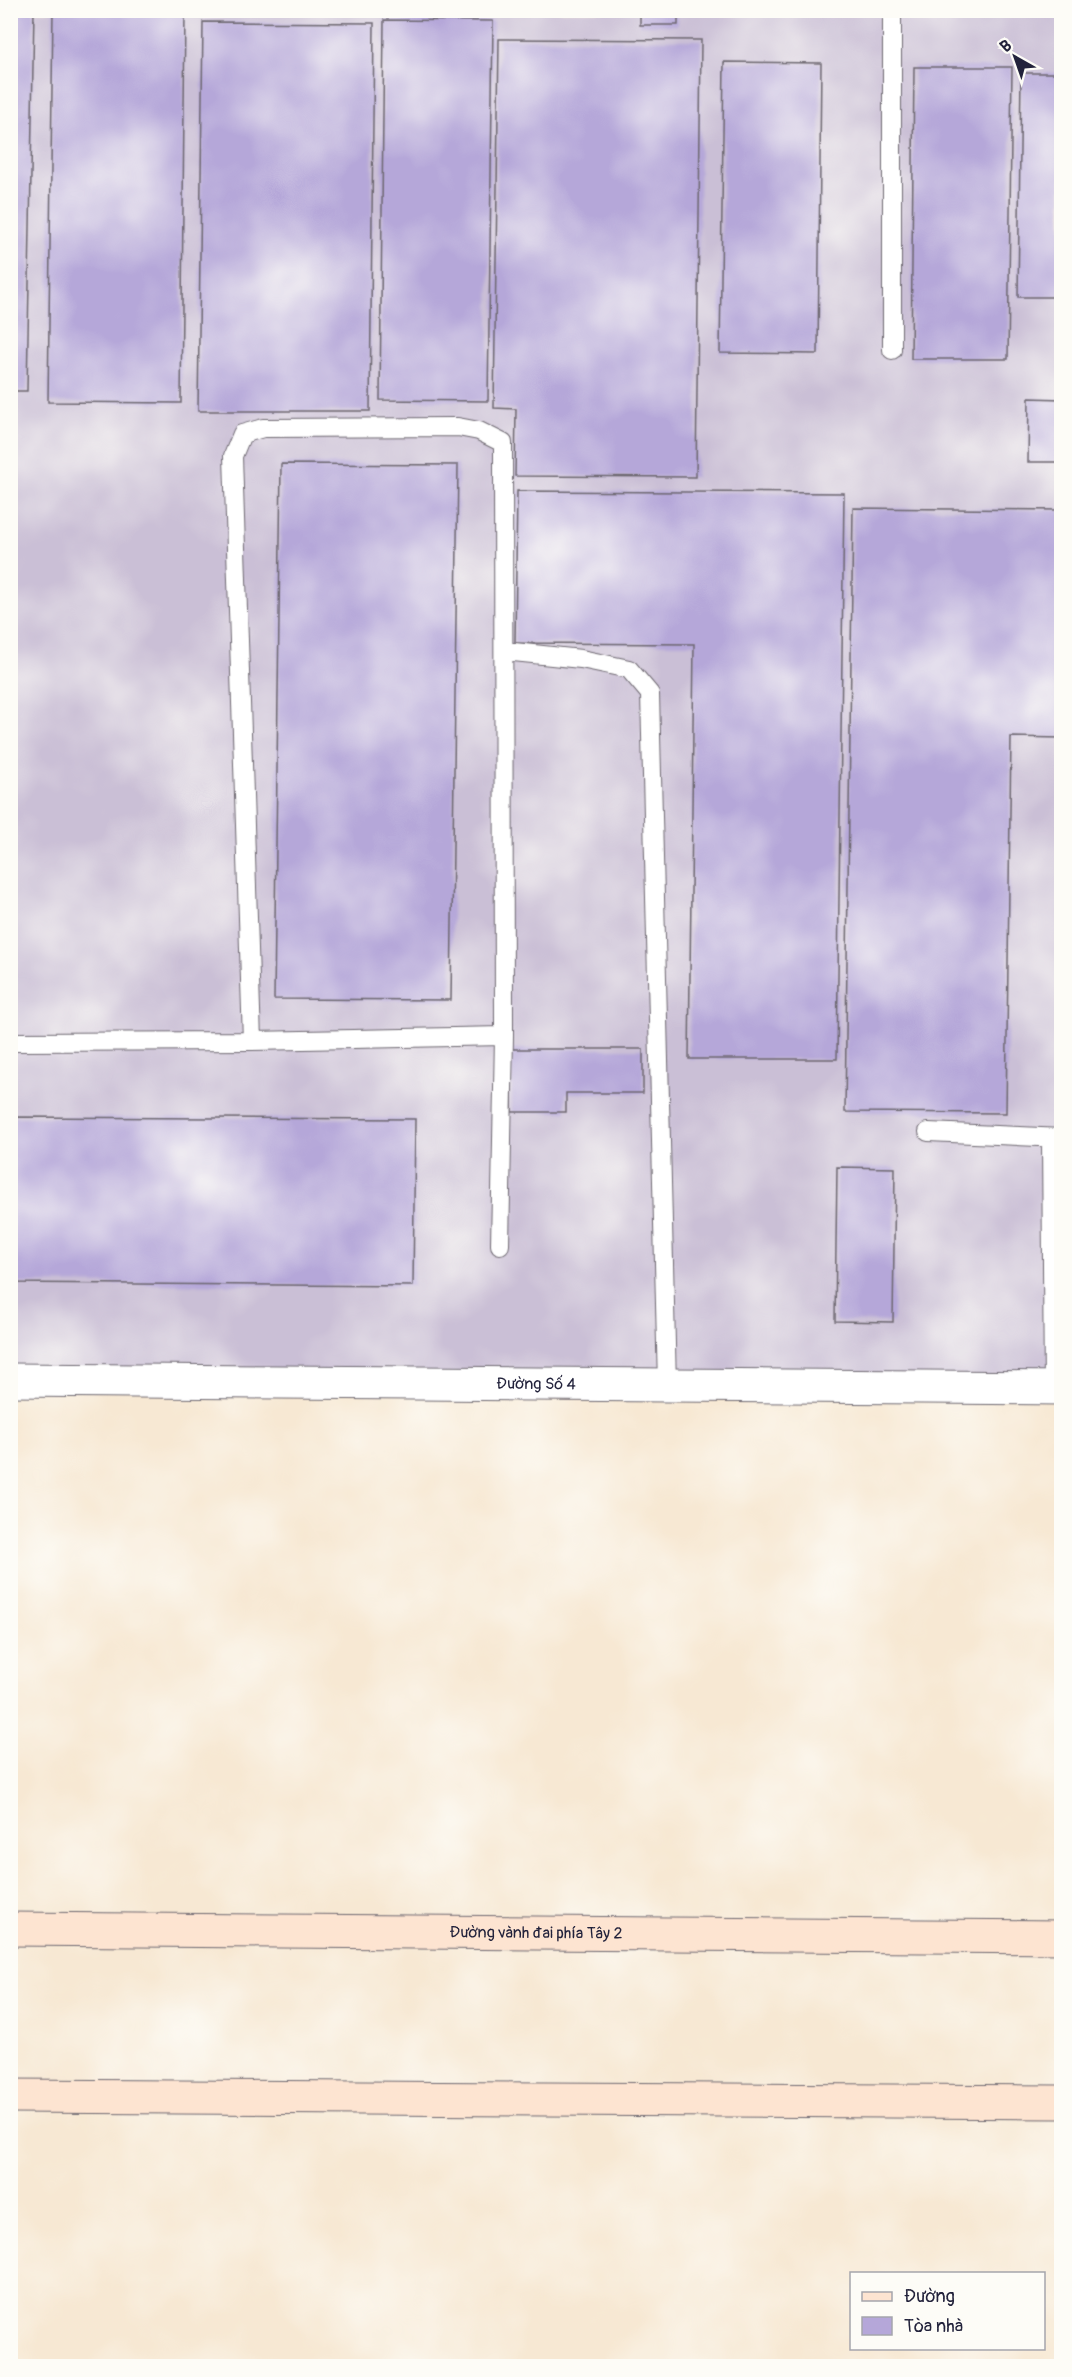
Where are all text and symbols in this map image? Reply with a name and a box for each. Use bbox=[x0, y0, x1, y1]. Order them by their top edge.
north arrow bbox=[985, 27, 1045, 87]
text: B bbox=[996, 36, 1016, 57]
street label: Đường Số 4 bbox=[496, 1374, 576, 1394]
street label: Đường vành đai phía Tây 2 bbox=[449, 1922, 623, 1944]
legend bbox=[850, 2272, 1045, 2350]
text: Đường bbox=[904, 2285, 955, 2308]
text: Tòa nhà bbox=[904, 2315, 963, 2338]

